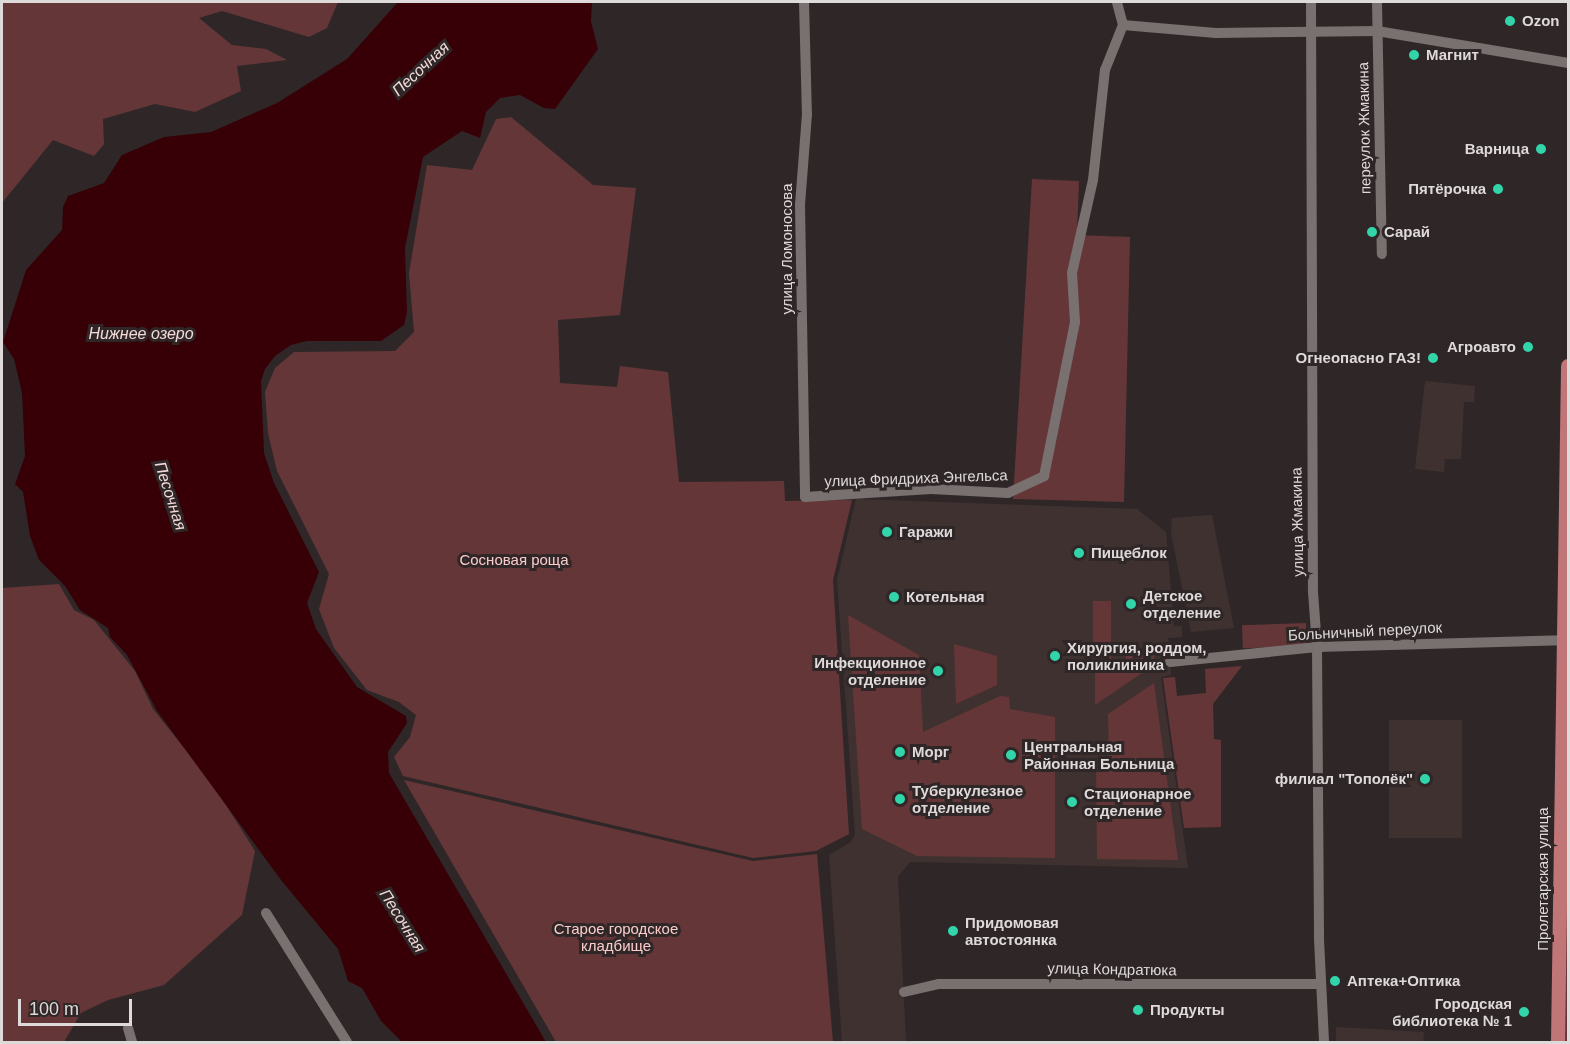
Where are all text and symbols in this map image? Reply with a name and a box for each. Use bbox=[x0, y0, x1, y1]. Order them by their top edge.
place label: Ozon bbox=[1522, 12, 1559, 30]
marker: Ozon bbox=[1503, 14, 1517, 28]
water label: Песочная bbox=[388, 38, 454, 100]
place label: Магнит bbox=[1426, 46, 1479, 64]
marker: Магнит bbox=[1407, 48, 1421, 62]
street label: переулок Жмакина bbox=[1354, 62, 1374, 194]
place label: Варница bbox=[1465, 140, 1529, 158]
marker: Варница bbox=[1534, 142, 1548, 156]
place label: Пятёрочка bbox=[1408, 180, 1486, 198]
marker: Пятёрочка bbox=[1491, 182, 1505, 196]
street label: улица Ломоносова bbox=[778, 183, 796, 315]
place label: Сарай bbox=[1384, 223, 1430, 241]
marker: Сарай bbox=[1365, 225, 1379, 239]
water label: Нижнее озеро bbox=[88, 324, 194, 344]
place label: Агроавто bbox=[1447, 338, 1516, 356]
marker: Агроавто bbox=[1521, 340, 1535, 354]
place label: Огнеопасно ГАЗ! bbox=[1296, 349, 1421, 367]
marker: Огнеопасно ГАЗ! bbox=[1426, 351, 1440, 365]
water label: Песочная bbox=[150, 459, 190, 533]
street label: улица Фридриха Энгельса bbox=[824, 466, 1008, 490]
street label: улица Жмакина bbox=[1287, 467, 1307, 577]
place label: Гаражи bbox=[899, 523, 953, 541]
marker: Гаражи bbox=[880, 525, 894, 539]
place label: Пищеблок bbox=[1091, 544, 1167, 562]
marker: Пищеблок bbox=[1072, 546, 1086, 560]
park label: Сосновая роща bbox=[459, 551, 569, 569]
place label: Детское отделение bbox=[1143, 586, 1221, 621]
place label: Котельная bbox=[906, 588, 985, 606]
marker: Котельная bbox=[887, 590, 901, 604]
marker: Детское отделение bbox=[1124, 597, 1138, 611]
street label: Больничный переулок bbox=[1287, 618, 1443, 644]
place label: Хирургия, роддом, поликлиника bbox=[1067, 638, 1206, 673]
marker: Хирургия, роддом, поликлиника bbox=[1048, 649, 1062, 663]
place label: Инфекционное отделение bbox=[814, 653, 926, 688]
marker: Инфекционное отделение bbox=[931, 664, 945, 678]
place label: Центральная Районная Больница bbox=[1024, 737, 1174, 772]
place label: Морг bbox=[912, 743, 949, 761]
marker: Морг bbox=[893, 745, 907, 759]
marker: Центральная Районная Больница bbox=[1002, 746, 1020, 764]
place label: филиал "Тополёк" bbox=[1275, 770, 1413, 788]
marker: филиал "Тополёк" bbox=[1418, 772, 1432, 786]
place label: Туберкулезное отделение bbox=[912, 781, 1023, 816]
place label: Стационарное отделение bbox=[1084, 784, 1191, 819]
marker: Туберкулезное отделение bbox=[893, 792, 907, 806]
marker: Стационарное отделение bbox=[1065, 795, 1079, 809]
street label: Пролетарская улица bbox=[1534, 807, 1552, 951]
water label: Песочная bbox=[375, 886, 429, 956]
place label: Придомовая автостоянка bbox=[965, 913, 1059, 948]
park label: Старое городское кладбище bbox=[554, 919, 678, 954]
marker: Придомовая автостоянка bbox=[946, 924, 960, 938]
street label: улица Кондратюка bbox=[1047, 959, 1177, 979]
place label: Аптека+Оптика bbox=[1347, 972, 1460, 990]
marker: Аптека+Оптика bbox=[1328, 974, 1342, 988]
scale bar bbox=[21, 987, 135, 1025]
place label: Городская библиотека № 1 bbox=[1392, 994, 1512, 1029]
text: 100 m bbox=[29, 999, 79, 1019]
place label: Продукты bbox=[1150, 1001, 1225, 1019]
marker: Продукты bbox=[1131, 1003, 1145, 1017]
marker: Городская библиотека № 1 bbox=[1517, 1005, 1531, 1019]

